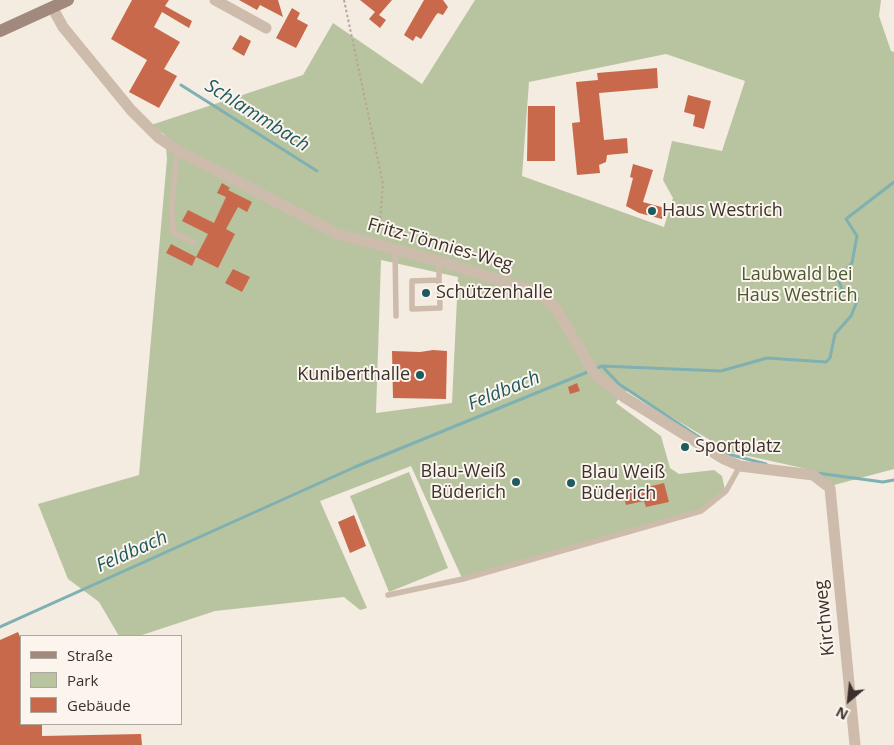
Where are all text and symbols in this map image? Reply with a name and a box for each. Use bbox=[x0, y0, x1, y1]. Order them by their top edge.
water label: Schlammbach bbox=[200, 75, 314, 157]
place label: Haus Westrich bbox=[662, 200, 783, 222]
marker: Haus Westrich bbox=[646, 205, 658, 217]
street label: Fritz-Tönnies-Weg bbox=[365, 214, 515, 276]
park label: Laubwald bei Haus Westrich bbox=[737, 264, 857, 306]
place label: Schützenhalle bbox=[436, 282, 553, 304]
marker: Schützenhalle bbox=[420, 287, 432, 299]
place label: Kuniberthalle bbox=[297, 364, 410, 386]
water label: Feldbach bbox=[465, 366, 543, 416]
marker: Kuniberthalle bbox=[414, 369, 426, 381]
place label: Sportplatz bbox=[695, 436, 781, 458]
marker: Sportplatz bbox=[679, 441, 691, 453]
place label: Blau-Weiß Büderich bbox=[421, 461, 506, 504]
place label: Blau Weiß Büderich bbox=[581, 462, 665, 504]
marker: Blau-Weiß Büderich bbox=[510, 476, 522, 488]
marker: Blau Weiß Büderich bbox=[565, 477, 577, 489]
water label: Feldbach bbox=[93, 526, 171, 578]
street label: Kirchweg bbox=[810, 579, 840, 657]
legend bbox=[20, 635, 182, 725]
text: Straße bbox=[67, 645, 113, 665]
text: Park bbox=[67, 670, 98, 690]
north arrow bbox=[824, 675, 874, 725]
text: Gebäude bbox=[67, 695, 131, 715]
text: N bbox=[832, 703, 851, 725]

